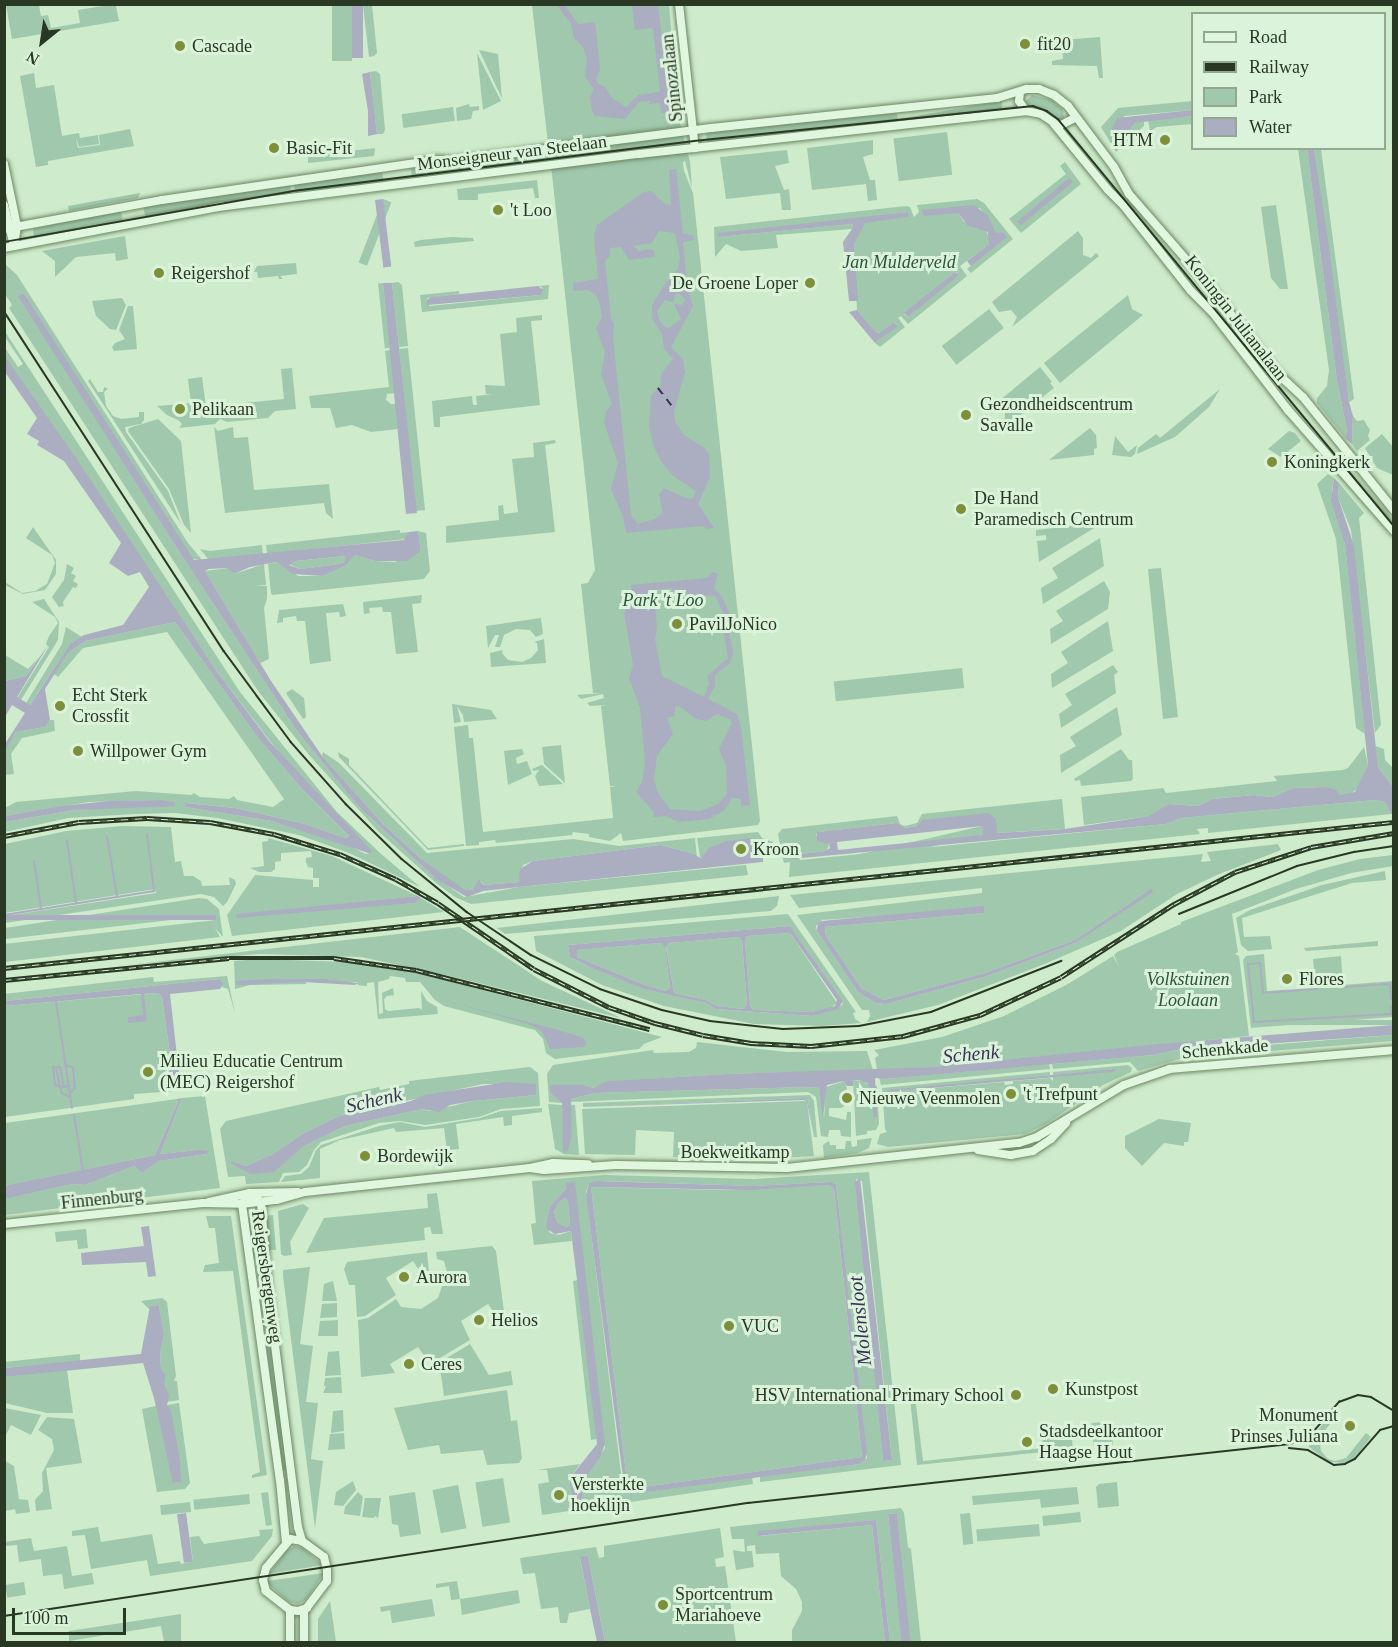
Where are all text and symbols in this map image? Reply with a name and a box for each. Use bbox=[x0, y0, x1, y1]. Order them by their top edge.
north arrow bbox=[12, 12, 72, 72]
legend bbox=[1191, 12, 1386, 150]
text: Road bbox=[1249, 27, 1287, 47]
street label: Spinozalaan bbox=[657, 33, 687, 123]
place label: fit20 bbox=[1037, 33, 1071, 55]
place label: Cascade bbox=[192, 35, 252, 57]
marker: fit20 bbox=[1018, 37, 1032, 51]
marker: Cascade bbox=[173, 39, 187, 53]
text: N bbox=[23, 48, 42, 68]
text: Railway bbox=[1249, 57, 1309, 77]
text: Park bbox=[1249, 87, 1282, 107]
text: Water bbox=[1249, 117, 1292, 137]
place label: HTM bbox=[1113, 129, 1153, 151]
street label: Monseigneur van Steelaan bbox=[416, 131, 608, 175]
marker: HTM bbox=[1158, 133, 1172, 147]
place label: Basic-Fit bbox=[286, 137, 352, 159]
marker: Basic-Fit bbox=[267, 141, 281, 155]
place label: 't Loo bbox=[510, 199, 552, 221]
marker: 't Loo bbox=[491, 203, 505, 217]
park label: Jan Mulderveld bbox=[842, 251, 956, 273]
street label: Koningin Julianalaan bbox=[1180, 251, 1292, 385]
place label: Reigershof bbox=[171, 262, 250, 284]
marker: Reigershof bbox=[152, 266, 166, 280]
place label: De Groene Loper bbox=[672, 272, 798, 294]
marker: De Groene Loper bbox=[803, 276, 817, 290]
place label: Gezondheidscentrum Savalle bbox=[980, 394, 1133, 436]
place label: Pelikaan bbox=[192, 398, 254, 420]
marker: Pelikaan bbox=[173, 402, 187, 416]
marker: Gezondheidscentrum Savalle bbox=[957, 406, 975, 424]
place label: Koningkerk bbox=[1284, 451, 1370, 473]
marker: Koningkerk bbox=[1265, 455, 1279, 469]
place label: De Hand Paramedisch Centrum bbox=[974, 488, 1133, 530]
marker: De Hand Paramedisch Centrum bbox=[952, 500, 970, 518]
park label: Park 't Loo bbox=[623, 589, 703, 611]
place label: PavilJoNico bbox=[689, 613, 777, 635]
marker: PavilJoNico bbox=[670, 617, 684, 631]
place label: Echt Sterk Crossfit bbox=[72, 685, 147, 728]
marker: Echt Sterk Crossfit bbox=[53, 699, 67, 713]
place label: Willpower Gym bbox=[90, 740, 207, 762]
marker: Willpower Gym bbox=[71, 744, 85, 758]
place label: Kroon bbox=[753, 838, 799, 860]
marker: Kroon bbox=[734, 842, 748, 856]
place label: Flores bbox=[1299, 968, 1344, 990]
park label: Volkstuinen Loolaan bbox=[1147, 969, 1229, 1012]
marker: Flores bbox=[1280, 972, 1294, 986]
street label: Schenkkade bbox=[1181, 1034, 1269, 1064]
water label: Schenk bbox=[942, 1040, 1000, 1068]
place label: Milieu Educatie Centrum (MEC) Reigershof bbox=[160, 1051, 343, 1094]
marker: Milieu Educatie Centrum (MEC) Reigershof bbox=[141, 1065, 155, 1079]
water label: Schenk bbox=[344, 1082, 404, 1118]
place label: 't Trefpunt bbox=[1023, 1083, 1098, 1105]
place label: Nieuwe Veenmolen bbox=[859, 1087, 1000, 1109]
marker: 't Trefpunt bbox=[1004, 1087, 1018, 1101]
marker: Nieuwe Veenmolen bbox=[840, 1091, 854, 1105]
street label: Boekweitkamp bbox=[681, 1141, 789, 1163]
place label: Bordewijk bbox=[377, 1145, 453, 1167]
marker: Bordewijk bbox=[358, 1149, 372, 1163]
street label: Finnenburg bbox=[60, 1184, 144, 1214]
street label: Reigersbergenweg bbox=[247, 1209, 287, 1345]
place label: Aurora bbox=[416, 1266, 467, 1288]
marker: Aurora bbox=[397, 1270, 411, 1284]
water label: Molensloot bbox=[843, 1275, 877, 1367]
place label: Helios bbox=[491, 1309, 538, 1331]
marker: Helios bbox=[472, 1313, 486, 1327]
place label: VUC bbox=[741, 1315, 779, 1337]
marker: VUC bbox=[722, 1319, 736, 1333]
place label: Ceres bbox=[421, 1353, 462, 1375]
marker: Ceres bbox=[402, 1357, 416, 1371]
place label: Kunstpost bbox=[1065, 1378, 1138, 1400]
marker: Kunstpost bbox=[1046, 1382, 1060, 1396]
place label: HSV International Primary School bbox=[755, 1384, 1004, 1406]
marker: HSV International Primary School bbox=[1009, 1388, 1023, 1402]
place label: Monument Prinses Juliana bbox=[1231, 1405, 1338, 1448]
marker: Monument Prinses Juliana bbox=[1343, 1419, 1357, 1433]
place label: Stadsdeelkantoor Haagse Hout bbox=[1039, 1421, 1163, 1464]
marker: Stadsdeelkantoor Haagse Hout bbox=[1020, 1435, 1034, 1449]
place label: Versterkte hoeklijn bbox=[571, 1474, 644, 1516]
marker: Versterkte hoeklijn bbox=[552, 1488, 566, 1502]
place label: Sportcentrum Mariahoeve bbox=[675, 1584, 773, 1626]
scale bar bbox=[15, 1596, 129, 1634]
marker: Sportcentrum Mariahoeve bbox=[656, 1598, 670, 1612]
text: 100 m bbox=[23, 1608, 69, 1628]

